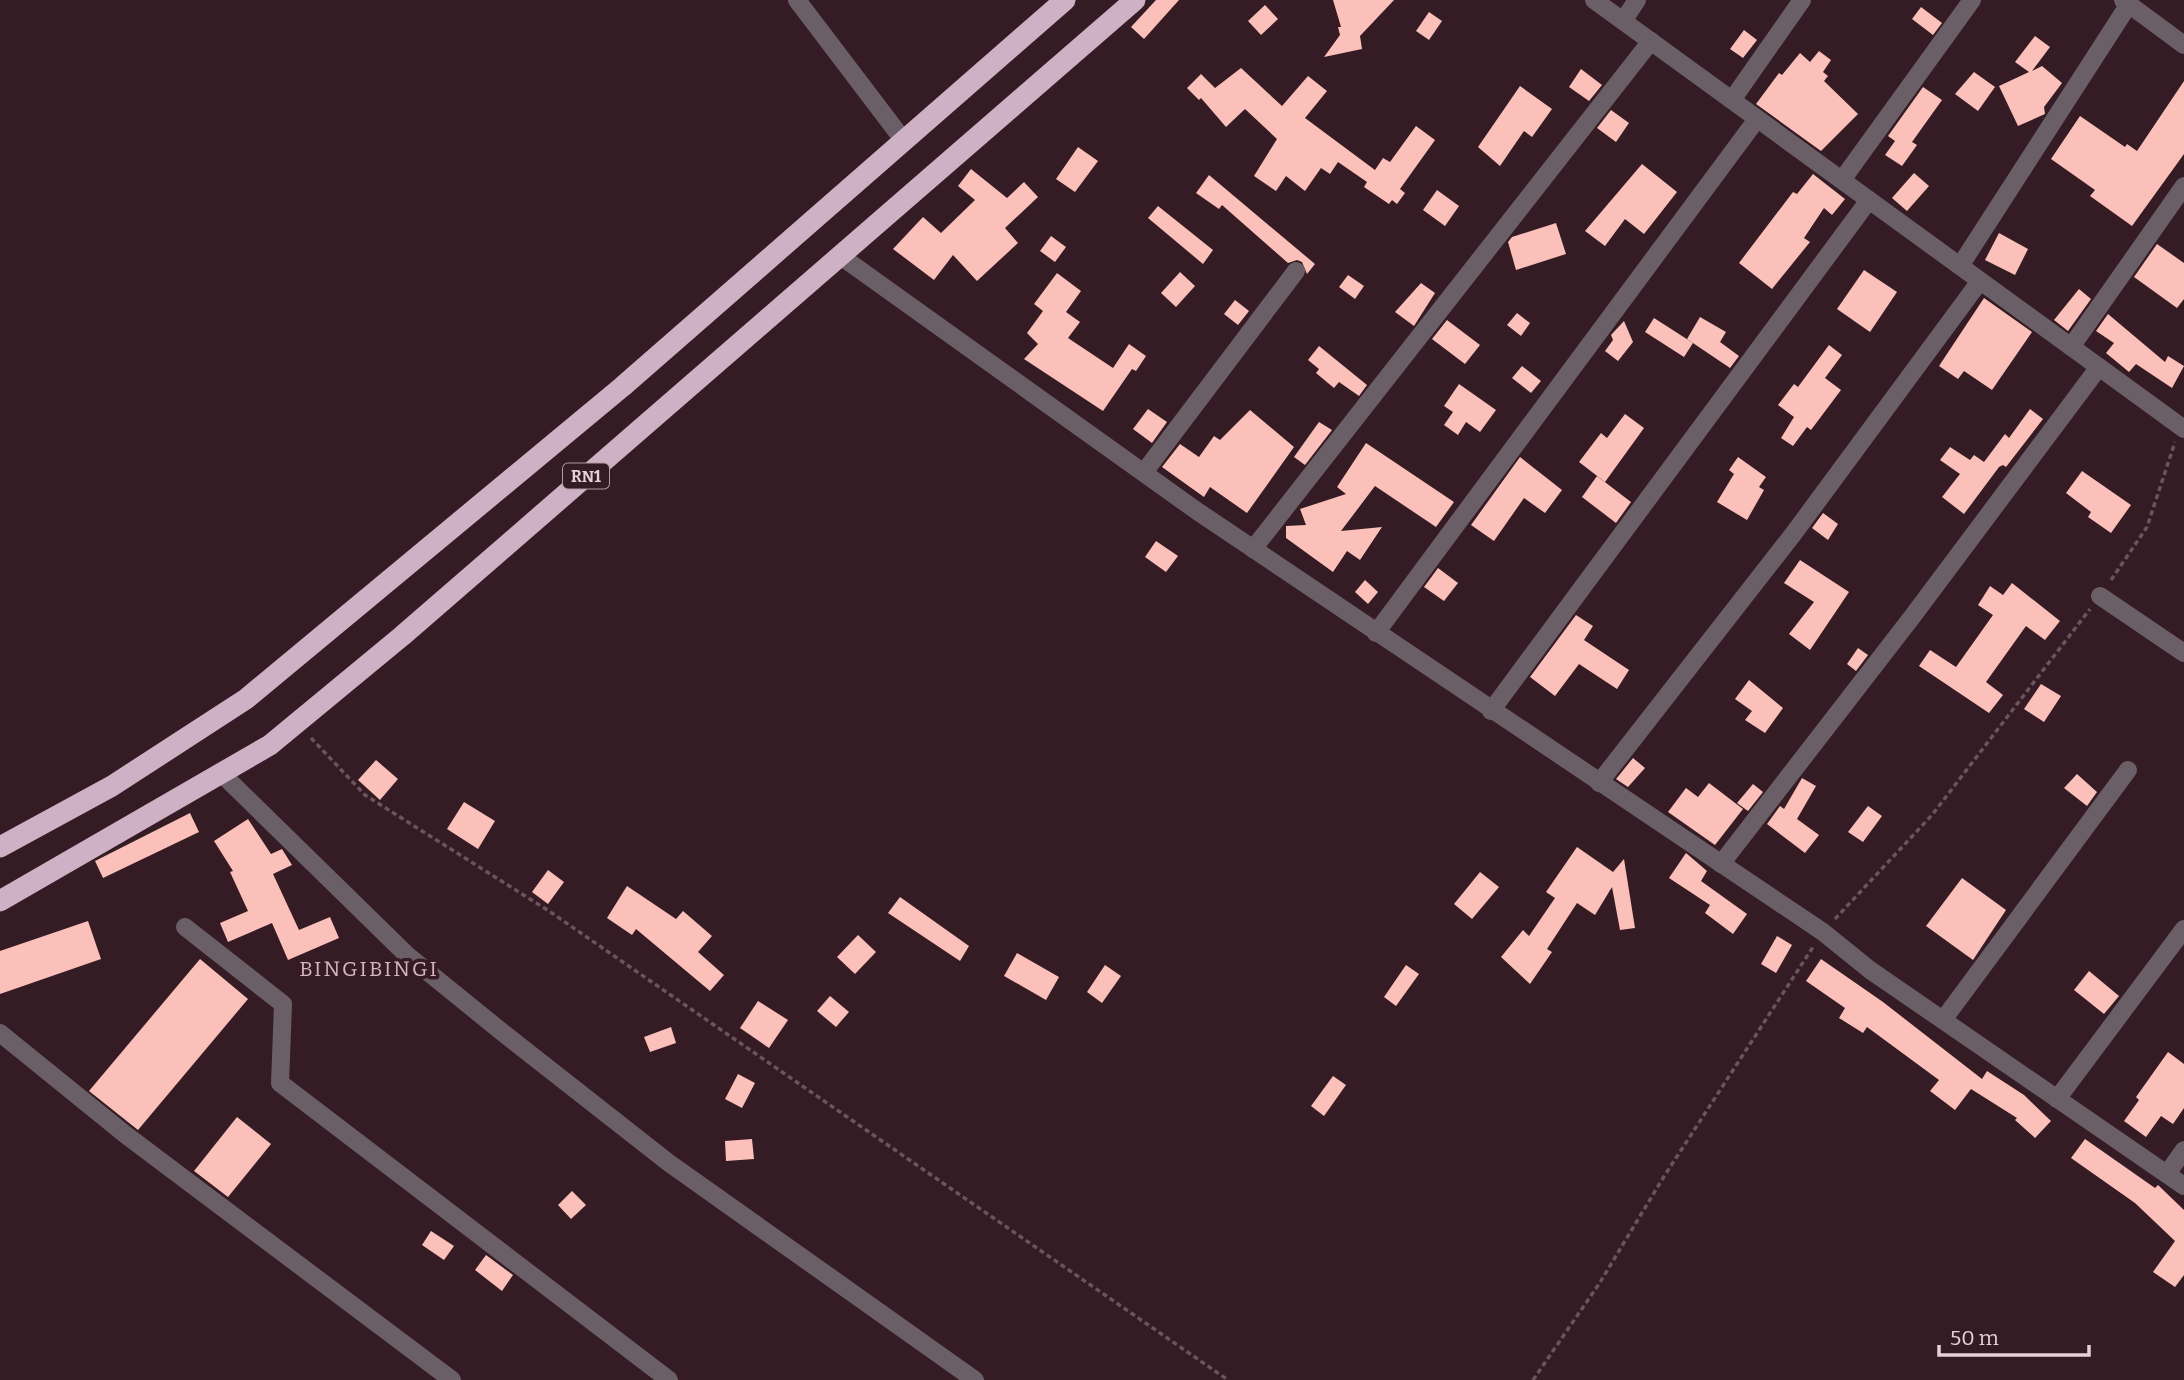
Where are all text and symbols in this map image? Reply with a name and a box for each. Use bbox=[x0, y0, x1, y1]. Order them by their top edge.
road number: RN1 bbox=[563, 463, 609, 489]
district label: BINGIBINGI bbox=[299, 956, 439, 982]
scale bar bbox=[1939, 1314, 2090, 1358]
text: 50 m bbox=[1950, 1325, 1999, 1351]

